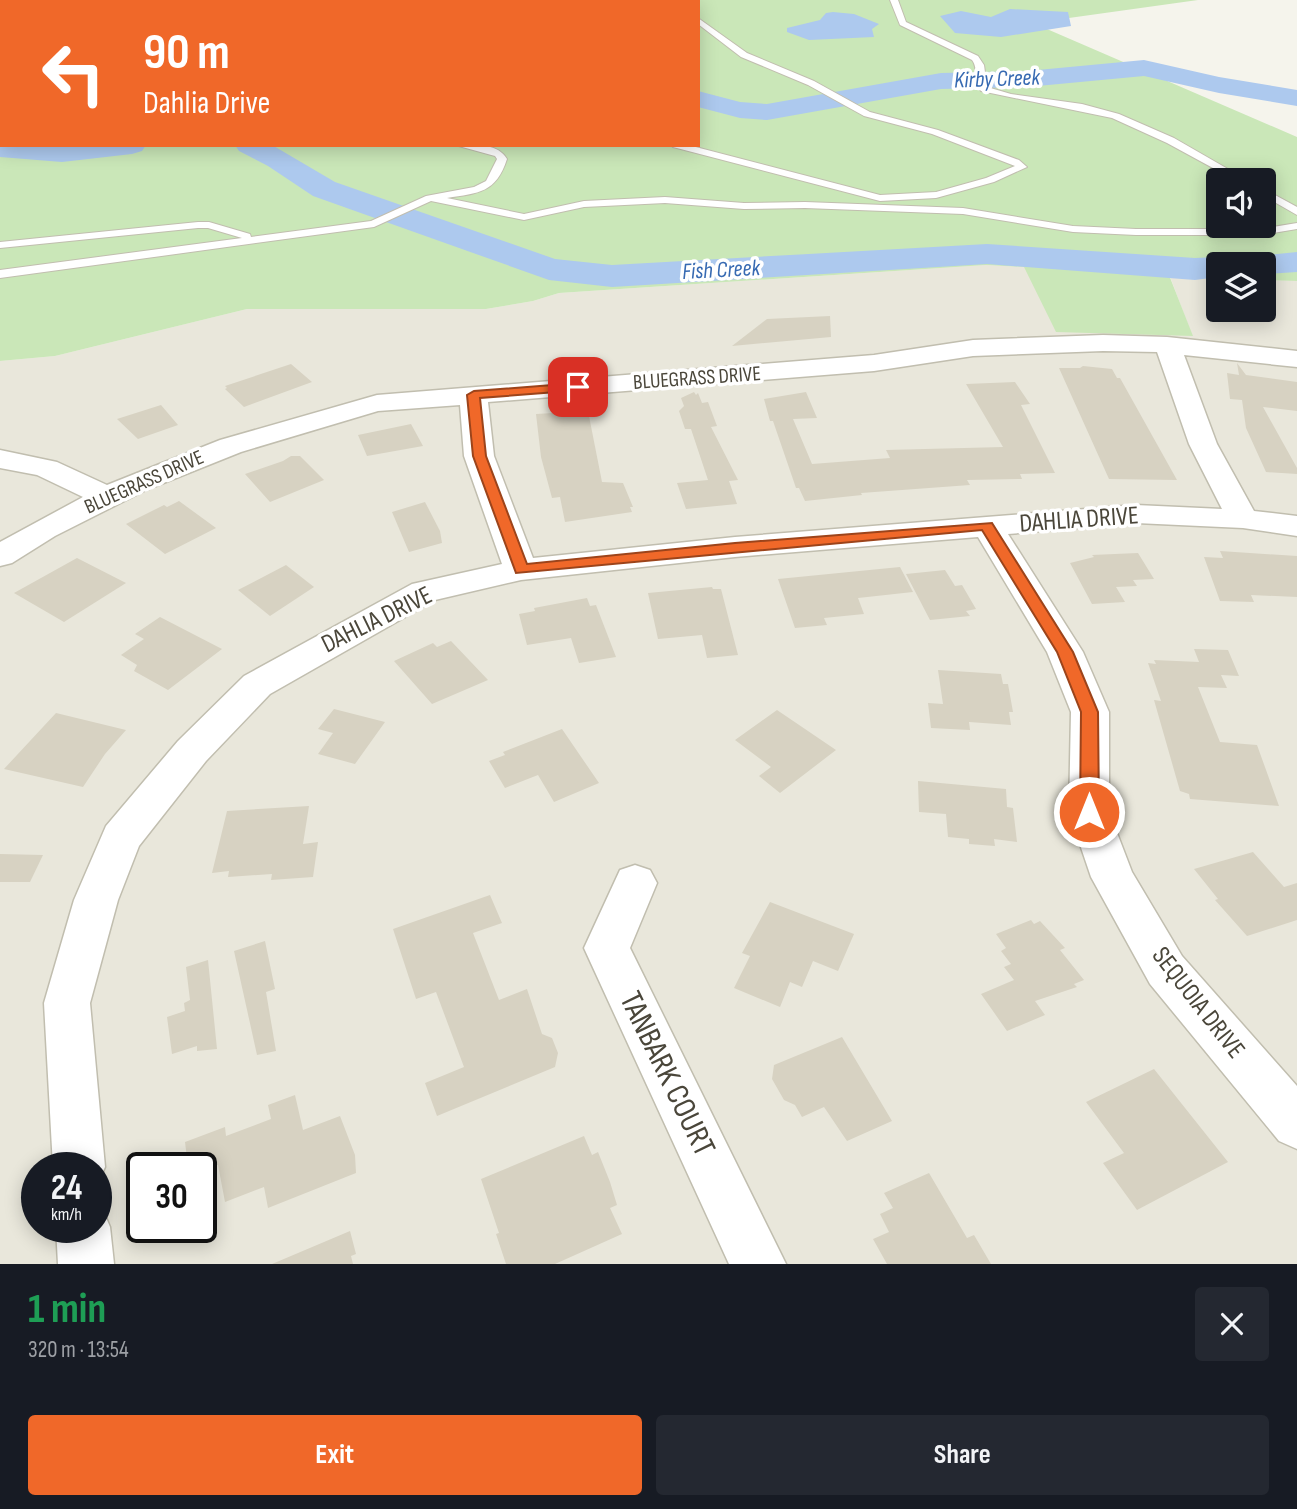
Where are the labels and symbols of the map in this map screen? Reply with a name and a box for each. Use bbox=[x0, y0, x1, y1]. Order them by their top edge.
water label: Kirby Creek bbox=[954, 63, 1042, 94]
water label: Fish Creek bbox=[681, 254, 762, 286]
pin bbox=[548, 357, 608, 417]
street label: BLUEGRASS DRIVE bbox=[632, 361, 762, 395]
street label: BLUEGRASS DRIVE bbox=[80, 445, 208, 519]
street label: DAHLIA DRIVE bbox=[1018, 500, 1140, 540]
street label: DAHLIA DRIVE bbox=[317, 580, 437, 660]
position arrow bbox=[1052, 775, 1126, 849]
street label: SEQUOIA DRIVE bbox=[1145, 941, 1251, 1065]
street label: TANBARK COURT bbox=[610, 985, 724, 1163]
speed limit sign: 30 bbox=[126, 1152, 217, 1243]

